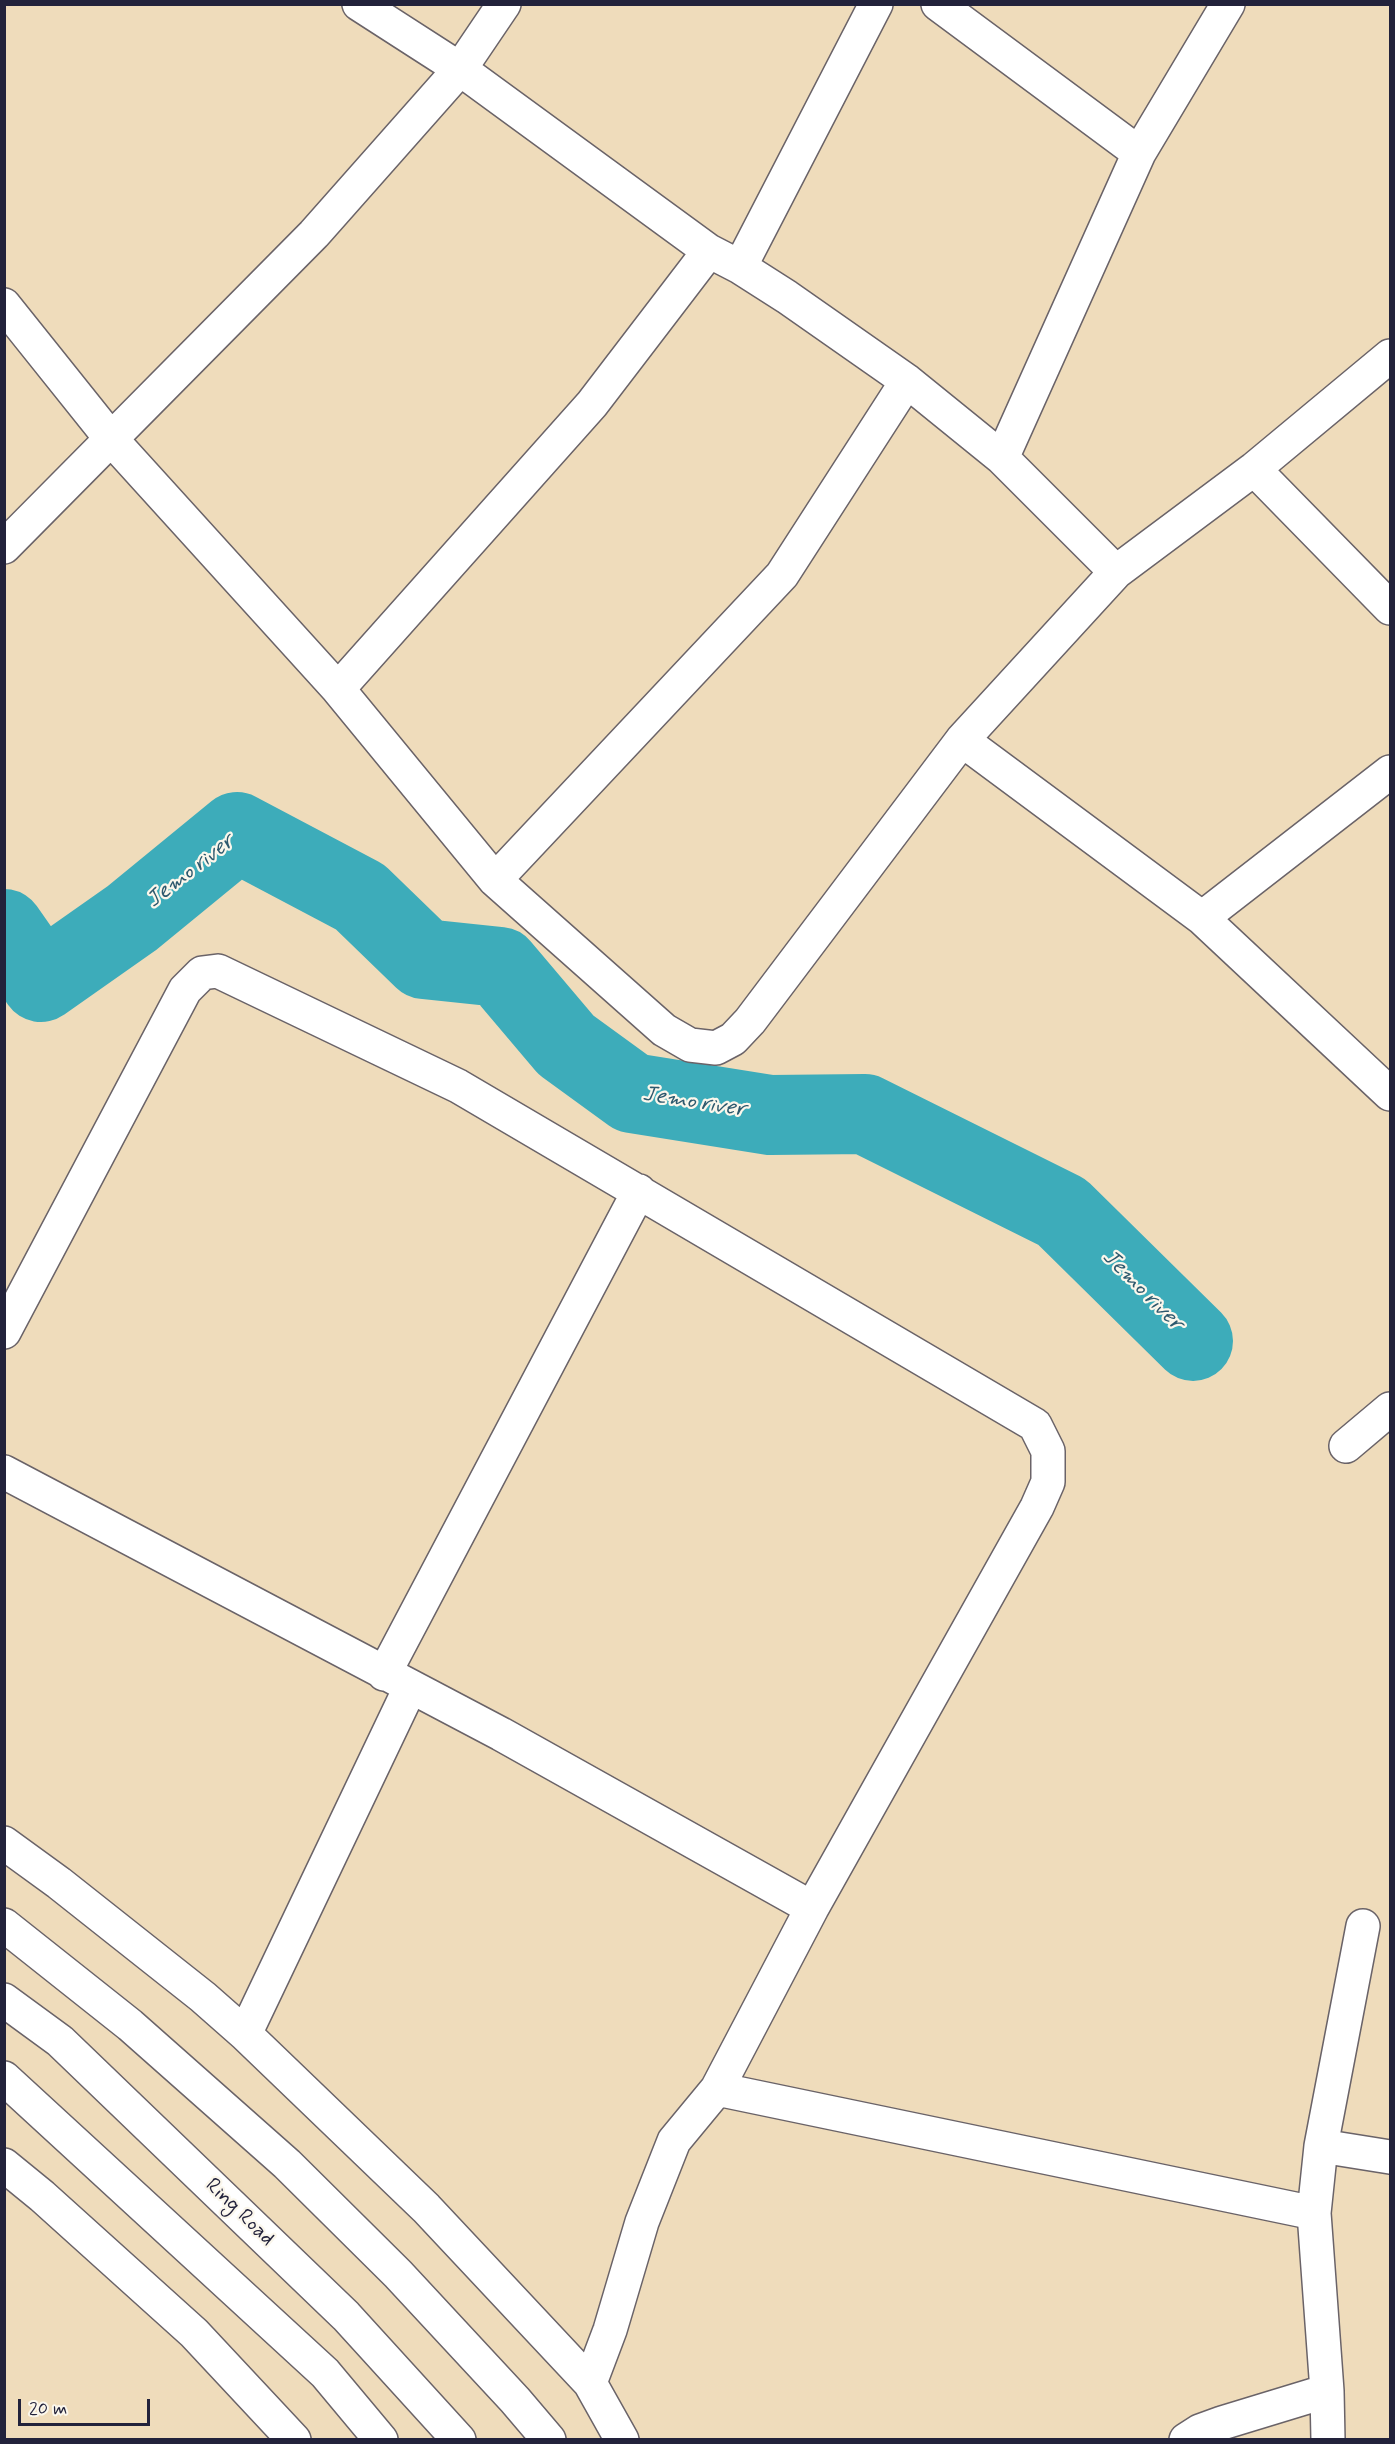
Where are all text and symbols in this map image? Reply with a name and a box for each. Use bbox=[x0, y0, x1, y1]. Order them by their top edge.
water label: Jemo river bbox=[142, 830, 240, 914]
water label: Jemo river bbox=[641, 1082, 747, 1124]
water label: Jemo river bbox=[1096, 1245, 1188, 1337]
street label: Ring Road bbox=[199, 2174, 279, 2252]
scale bar bbox=[21, 2387, 153, 2425]
text: 20 m bbox=[29, 2397, 67, 2421]

